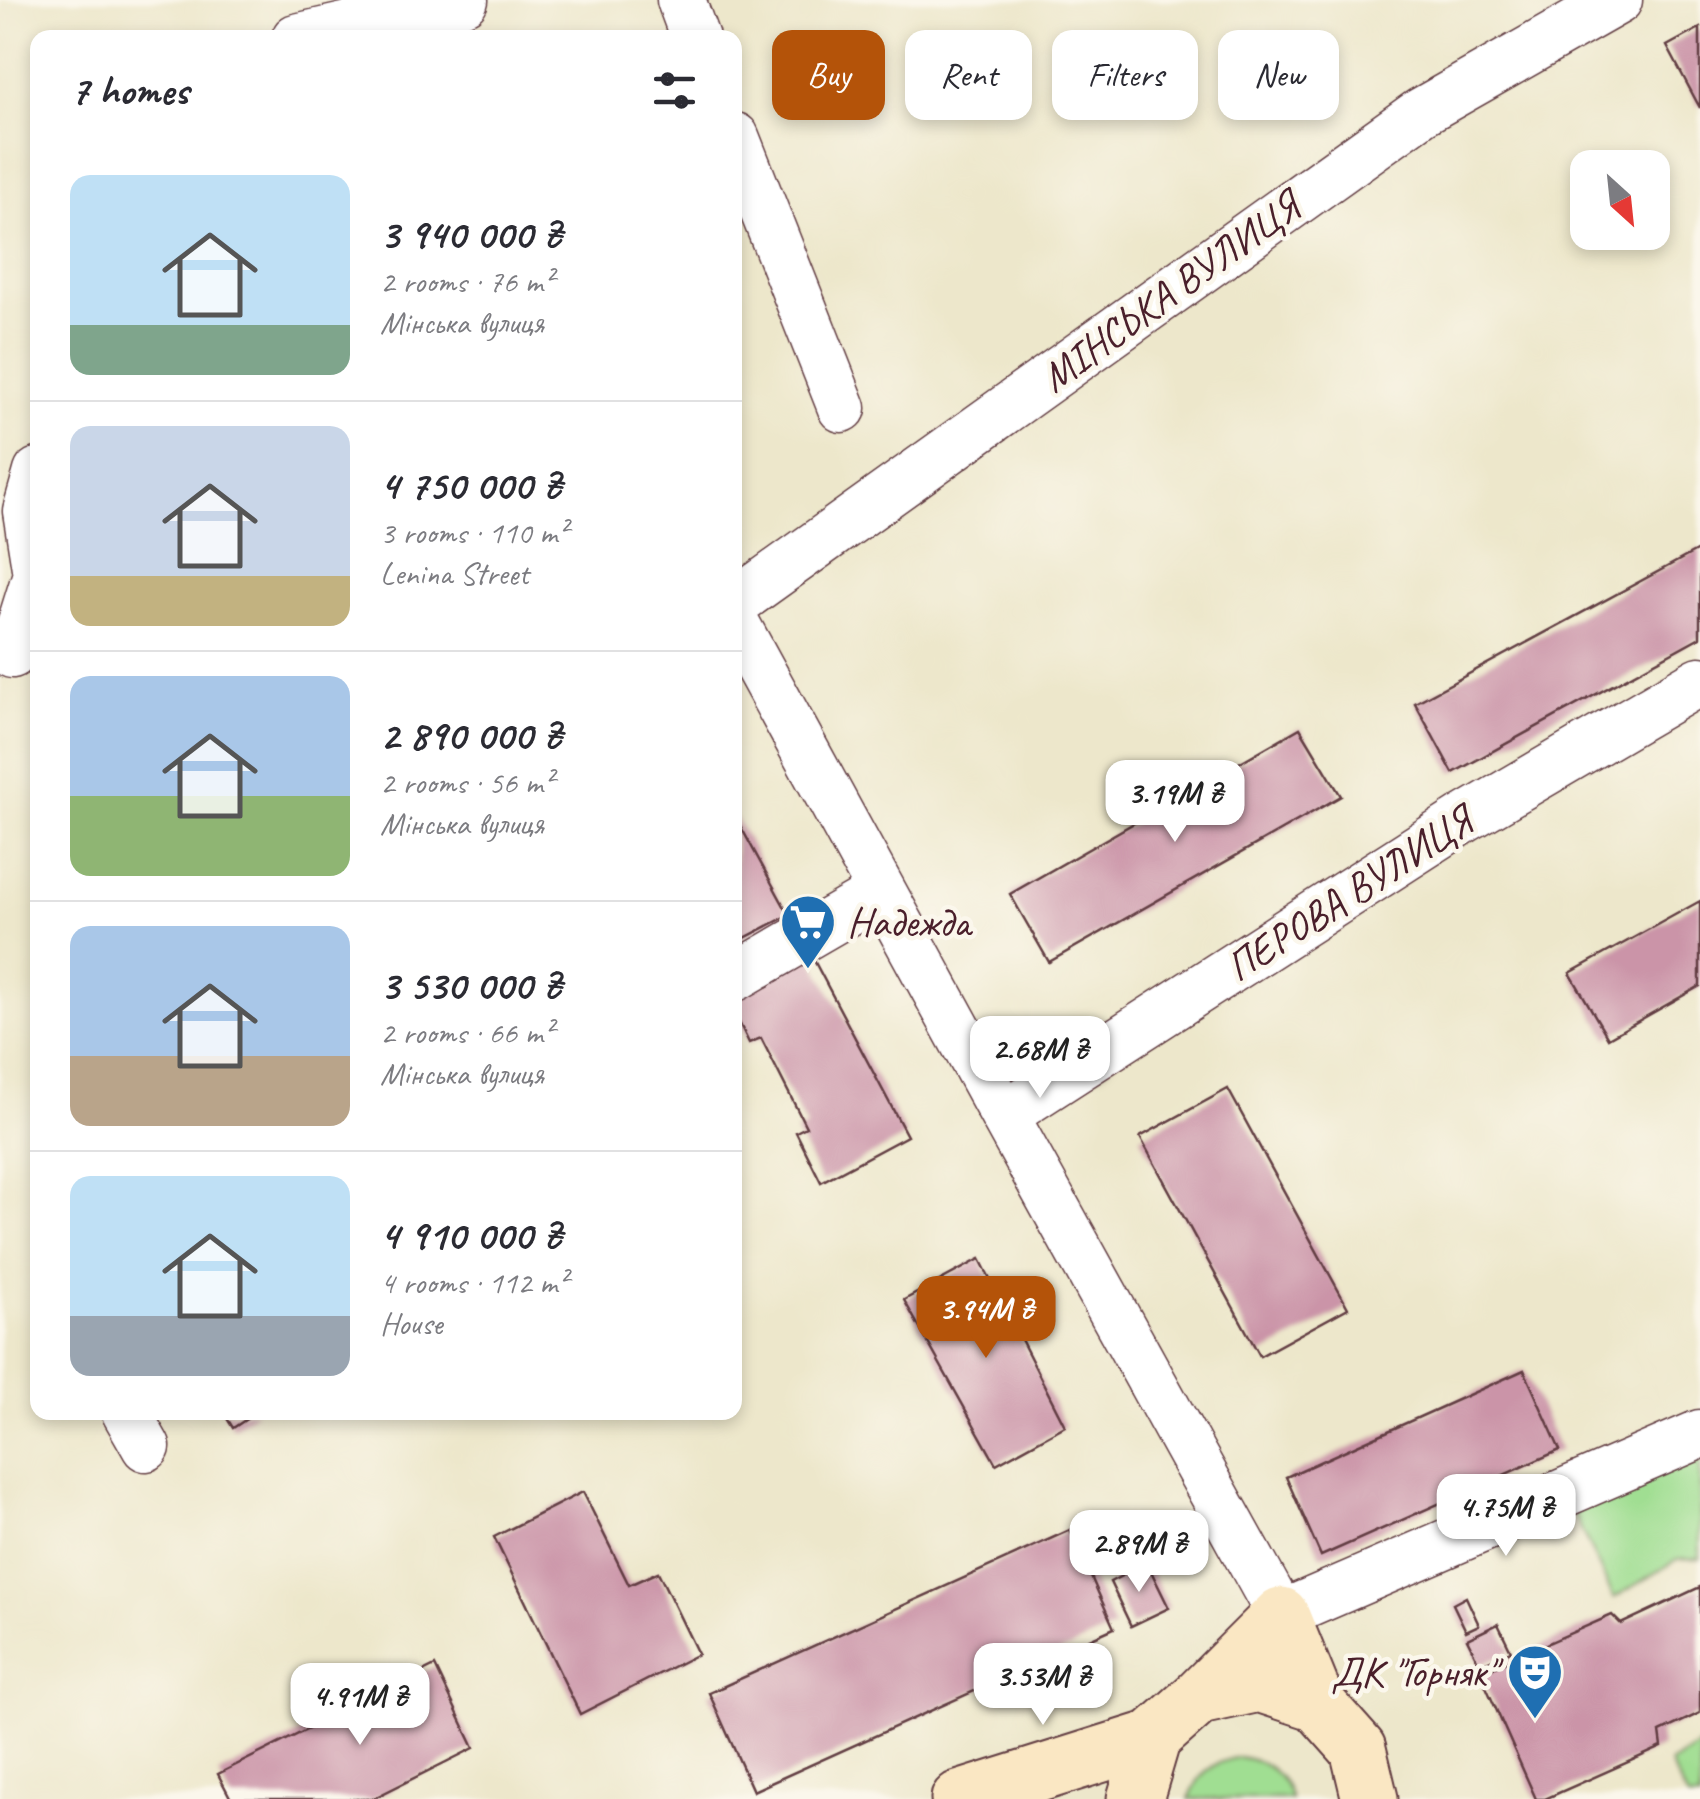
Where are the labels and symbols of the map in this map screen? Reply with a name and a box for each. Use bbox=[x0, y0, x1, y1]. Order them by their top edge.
north arrow bbox=[1570, 150, 1670, 250]
street label: МІНСЬКА ВУЛИЦЯ bbox=[1030, 177, 1315, 404]
pin: 3.19M ₴ bbox=[1083, 760, 1267, 845]
street label: ПЕРОВА ВУЛИЦЯ bbox=[1216, 792, 1487, 993]
supermarket icon: Надежда bbox=[778, 892, 838, 971]
place label: Надежда bbox=[847, 896, 974, 949]
pin: 2.68M ₴ bbox=[948, 1016, 1132, 1101]
pin: 3.94M ₴ bbox=[894, 1276, 1078, 1361]
pin: 4.75M ₴ bbox=[1414, 1474, 1598, 1559]
pin: 2.89M ₴ bbox=[1047, 1510, 1231, 1595]
theatre icon: ДК "Горняк" bbox=[1505, 1642, 1565, 1721]
pin: 3.53M ₴ bbox=[951, 1643, 1135, 1728]
place label: ДК "Горняк" bbox=[1331, 1646, 1504, 1699]
pin: 4.91M ₴ bbox=[268, 1663, 452, 1748]

